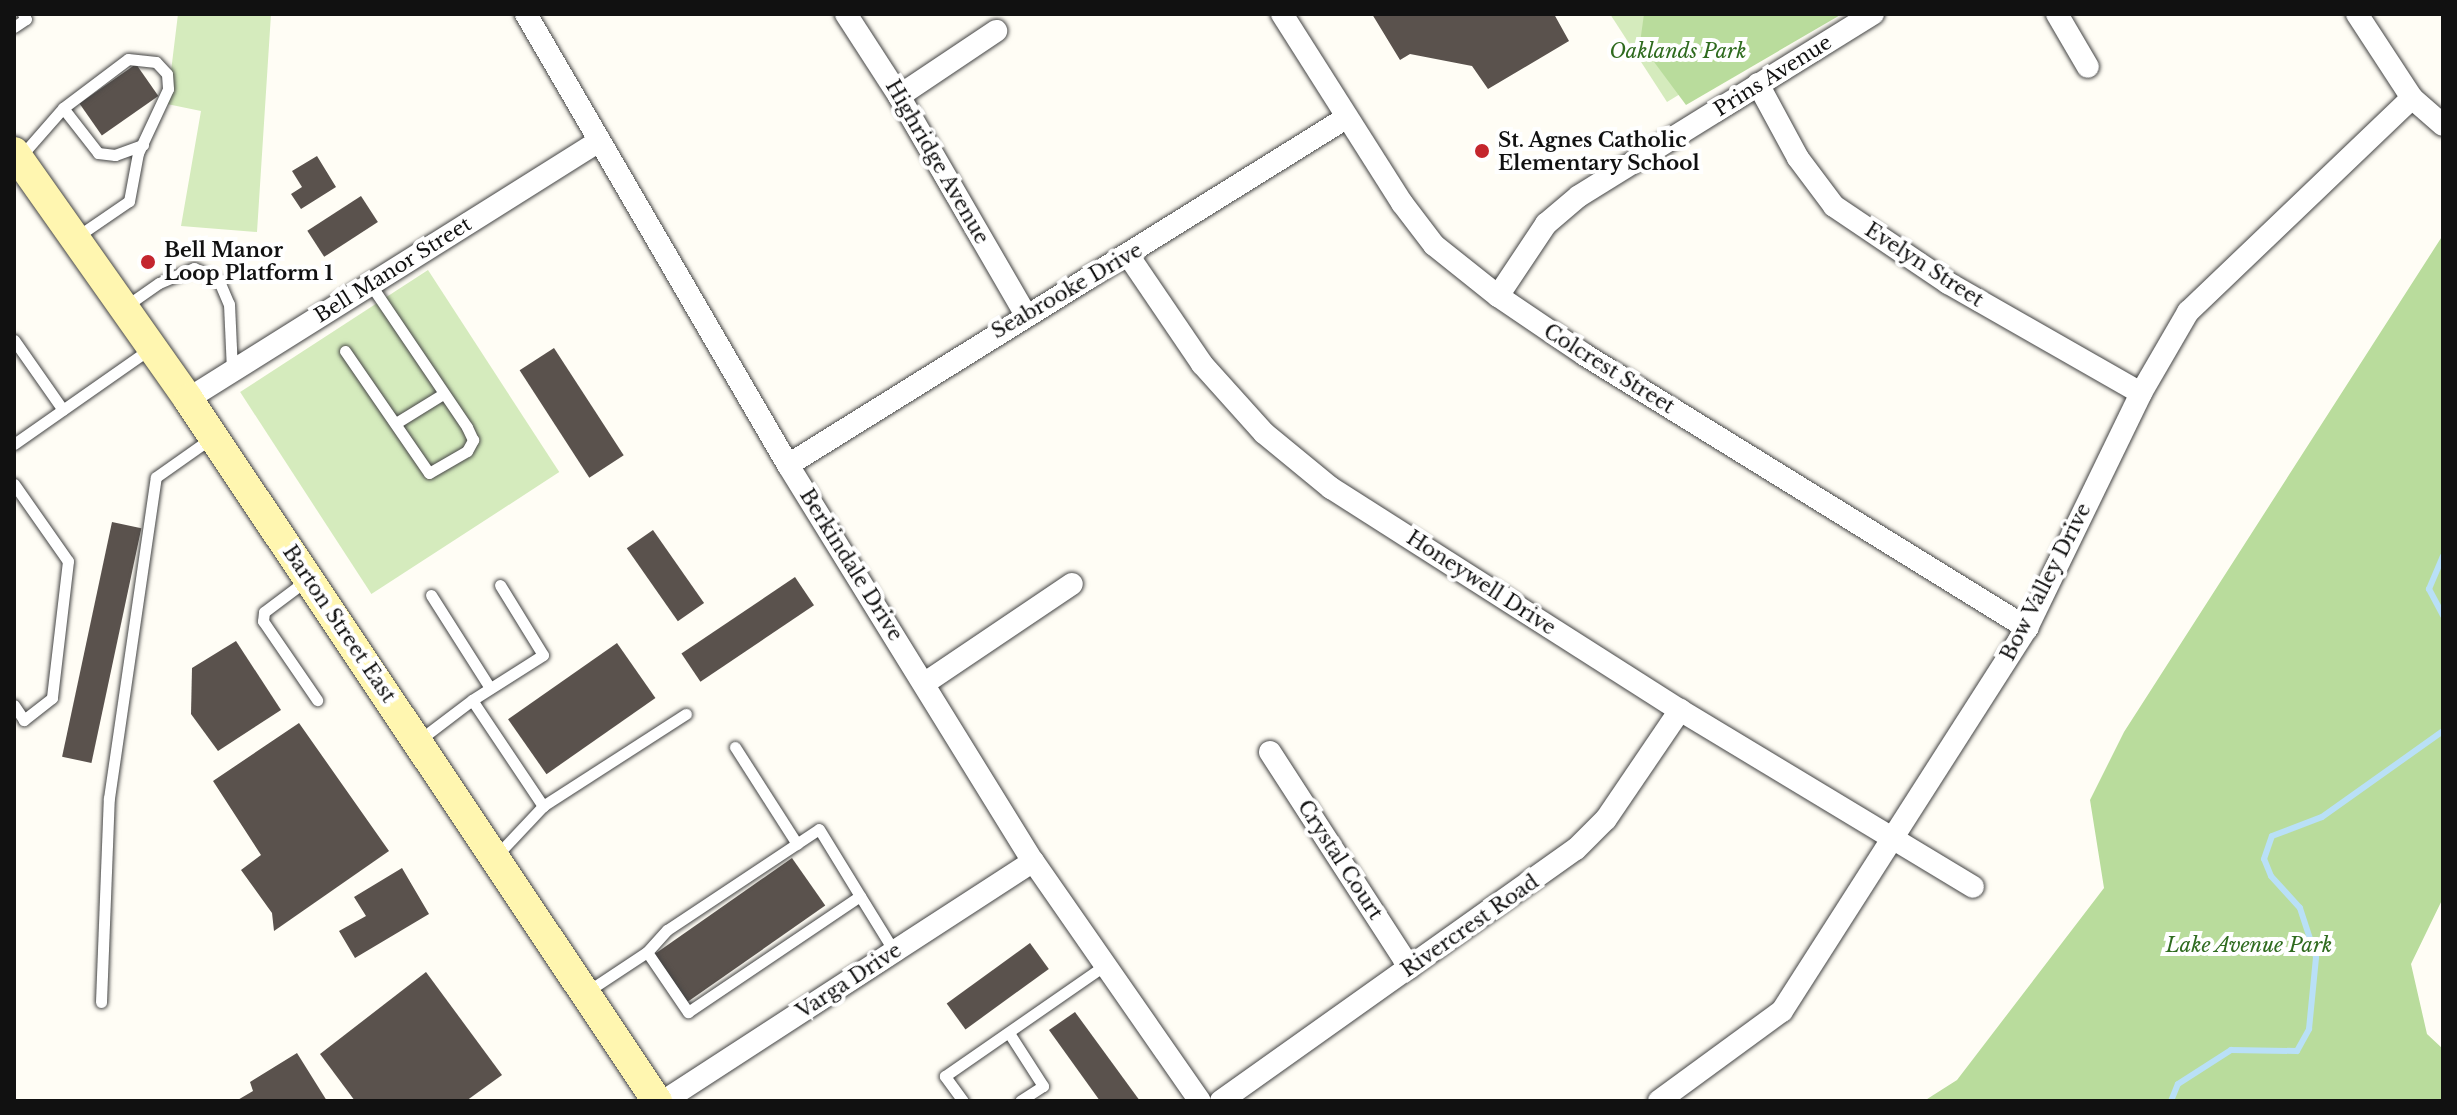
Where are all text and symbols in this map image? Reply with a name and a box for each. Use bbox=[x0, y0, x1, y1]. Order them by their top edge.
street label: Prins Avenue bbox=[1709, 30, 1837, 122]
park label: Oaklands Park bbox=[1610, 39, 1746, 63]
street label: Highridge Avenue bbox=[880, 75, 994, 249]
place label: St. Agnes Catholic Elementary School bbox=[1498, 128, 1700, 175]
marker: St. Agnes Catholic Elementary School bbox=[1473, 142, 1491, 160]
street label: Bell Manor Street bbox=[310, 212, 476, 328]
street label: Evelyn Street bbox=[1860, 218, 1988, 312]
place label: Bell Manor Loop Platform 1 bbox=[164, 238, 333, 285]
street label: Seabrooke Drive bbox=[987, 238, 1147, 344]
marker: Bell Manor Loop Platform 1 bbox=[139, 253, 157, 271]
street label: Colcrest Street bbox=[1539, 319, 1679, 419]
street label: Berkindale Drive bbox=[795, 485, 907, 645]
street label: Bow Valley Drive bbox=[1995, 498, 2097, 666]
street label: Honeywell Drive bbox=[1402, 526, 1560, 640]
street label: Barton Street East bbox=[278, 541, 400, 707]
street label: Crystal Court bbox=[1292, 796, 1388, 924]
street label: Rivercrest Road bbox=[1397, 870, 1543, 982]
park label: Lake Avenue Park bbox=[2165, 933, 2333, 957]
street label: Varga Drive bbox=[792, 938, 906, 1024]

